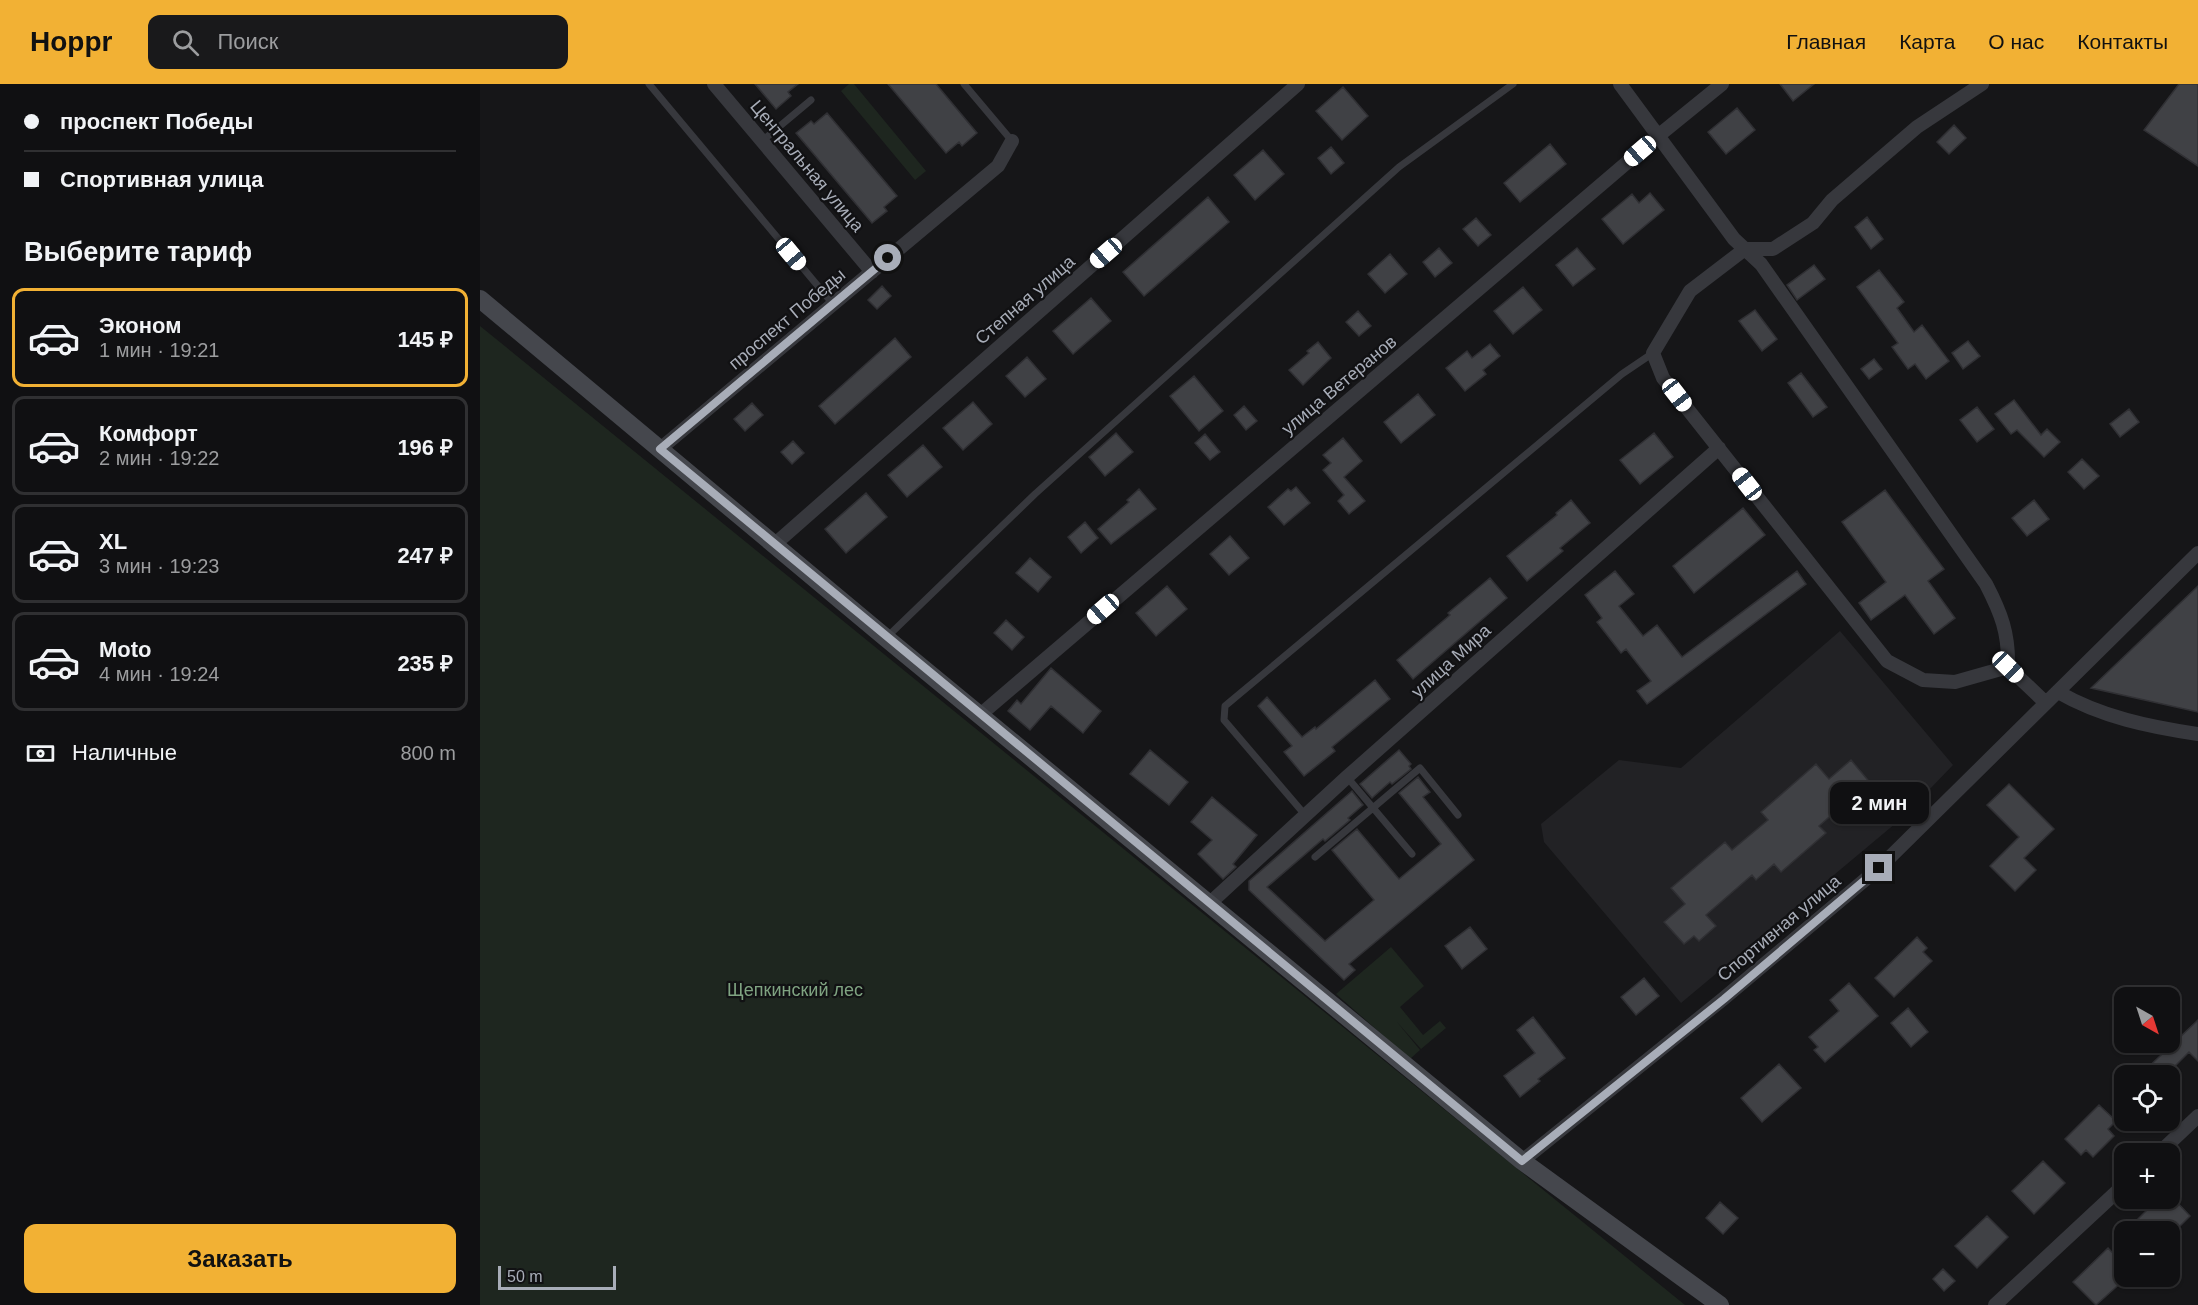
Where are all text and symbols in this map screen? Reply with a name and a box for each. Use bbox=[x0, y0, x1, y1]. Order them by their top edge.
search box bbox=[148, 15, 568, 69]
text: Hoppr bbox=[30, 26, 112, 57]
icon: search bbox=[169, 26, 202, 59]
text: Поиск bbox=[217, 29, 278, 54]
text: Главная bbox=[1786, 30, 1866, 53]
text: Карта bbox=[1899, 30, 1955, 53]
text: О нас bbox=[1988, 30, 2044, 53]
text: Контакты bbox=[2077, 30, 2168, 53]
street label: Центральная улица bbox=[746, 96, 869, 237]
text: проспект Победы bbox=[60, 109, 253, 134]
car bbox=[1621, 132, 1659, 170]
text: Спортивная улица bbox=[60, 167, 264, 192]
car bbox=[773, 234, 809, 274]
car bbox=[1087, 234, 1125, 272]
text: Выберите тариф bbox=[24, 237, 252, 267]
route start bbox=[874, 244, 901, 271]
street label: Степная улица bbox=[971, 251, 1079, 349]
street label: проспект Победы bbox=[725, 264, 849, 374]
icon: car bbox=[27, 311, 81, 365]
text: Эконом bbox=[99, 313, 182, 338]
text: 145 ₽ bbox=[397, 327, 453, 352]
street label: улица Ветеранов bbox=[1278, 331, 1400, 439]
text: 1 мин · 19:21 bbox=[99, 339, 219, 361]
car bbox=[1659, 375, 1695, 415]
icon: car bbox=[27, 419, 81, 473]
text: Комфорт bbox=[99, 421, 198, 446]
text: 196 ₽ bbox=[397, 435, 453, 460]
text: 2 мин · 19:22 bbox=[99, 447, 219, 469]
car bbox=[1729, 464, 1765, 504]
icon: car bbox=[27, 527, 81, 581]
text: XL bbox=[99, 529, 127, 554]
text: 247 ₽ bbox=[397, 543, 453, 568]
text: 3 мин · 19:23 bbox=[99, 555, 219, 577]
car bbox=[1084, 590, 1122, 628]
street label: улица Мира bbox=[1407, 620, 1495, 702]
icon: car bbox=[27, 635, 81, 689]
text: Moto bbox=[99, 637, 152, 662]
car bbox=[1989, 648, 2027, 686]
text: 235 ₽ bbox=[397, 651, 453, 676]
text: 4 мин · 19:24 bbox=[99, 663, 219, 685]
icon: cash bbox=[24, 737, 57, 770]
text: Наличные bbox=[72, 740, 177, 765]
text: 800 m bbox=[400, 742, 456, 764]
callout: 2 мин bbox=[1830, 781, 1928, 823]
text: 2 мин bbox=[1852, 792, 1907, 814]
route end bbox=[1865, 854, 1892, 881]
street label: Спортивная улица bbox=[1713, 870, 1845, 985]
park label: Щепкинский лес bbox=[727, 980, 863, 1000]
north arrow bbox=[2114, 987, 2180, 1053]
map controls bbox=[2114, 987, 2180, 1287]
button: locate bbox=[2114, 1065, 2180, 1131]
button: + bbox=[2114, 1143, 2180, 1209]
button: − bbox=[2114, 1221, 2180, 1287]
button: Заказать bbox=[24, 1224, 456, 1293]
scale bar bbox=[498, 1263, 616, 1290]
text: 50 m bbox=[507, 1268, 543, 1285]

